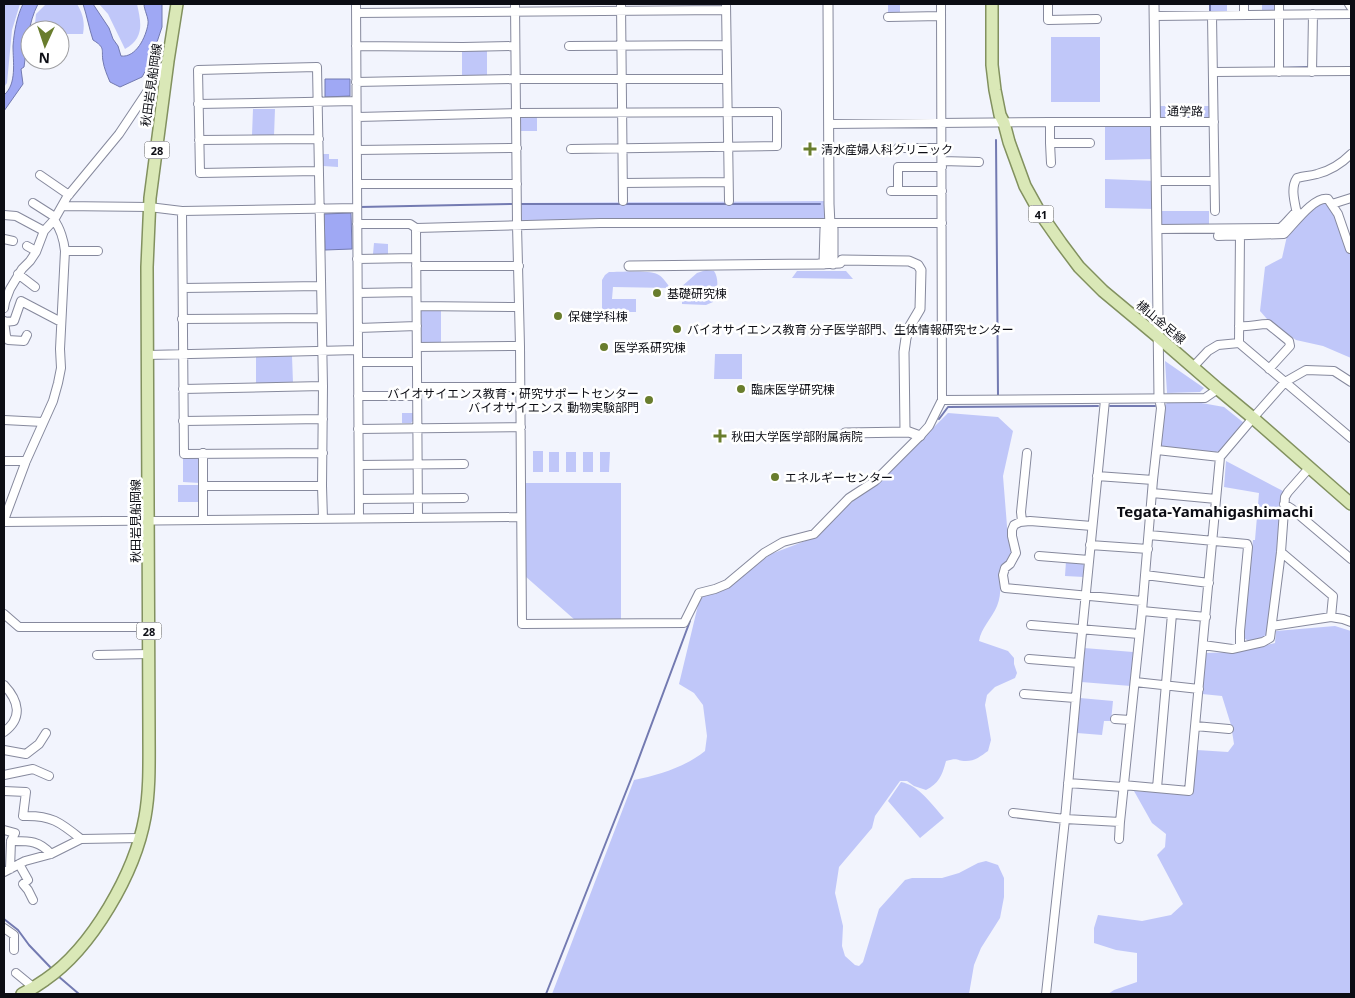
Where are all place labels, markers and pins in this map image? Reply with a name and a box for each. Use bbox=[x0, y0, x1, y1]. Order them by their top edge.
place label: 清水産婦人科クリニック bbox=[821, 141, 953, 158]
marker: 清水産婦人科クリニック bbox=[803, 142, 817, 156]
place label: 基礎研究棟 bbox=[667, 285, 727, 302]
marker: 基礎研究棟 bbox=[651, 287, 663, 299]
place label: 保健学科棟 bbox=[568, 308, 628, 325]
marker: 保健学科棟 bbox=[552, 310, 564, 322]
place label: バイオサイエンス教育 分子医学部門、生体情報研究センター bbox=[687, 321, 1014, 338]
marker: バイオサイエンス教育 分子医学部門、生体情報研究センター bbox=[671, 323, 683, 335]
place label: 医学系研究棟 bbox=[614, 339, 686, 356]
marker: 医学系研究棟 bbox=[598, 341, 610, 353]
place label: 臨床医学研究棟 bbox=[751, 381, 835, 398]
marker: 臨床医学研究棟 bbox=[735, 383, 747, 395]
place label: バイオサイエンス教育・研究サポートセンター バイオサイエンス 動物実験部門 bbox=[387, 385, 639, 416]
marker: バイオサイエンス教育・研究サポートセンター バイオサイエンス 動物実験部門 bbox=[643, 394, 655, 406]
place label: 秋田大学医学部附属病院 bbox=[731, 428, 863, 445]
marker: 秋田大学医学部附属病院 bbox=[713, 429, 727, 443]
place label: エネルギーセンター bbox=[785, 469, 893, 486]
marker: エネルギーセンター bbox=[769, 471, 781, 483]

